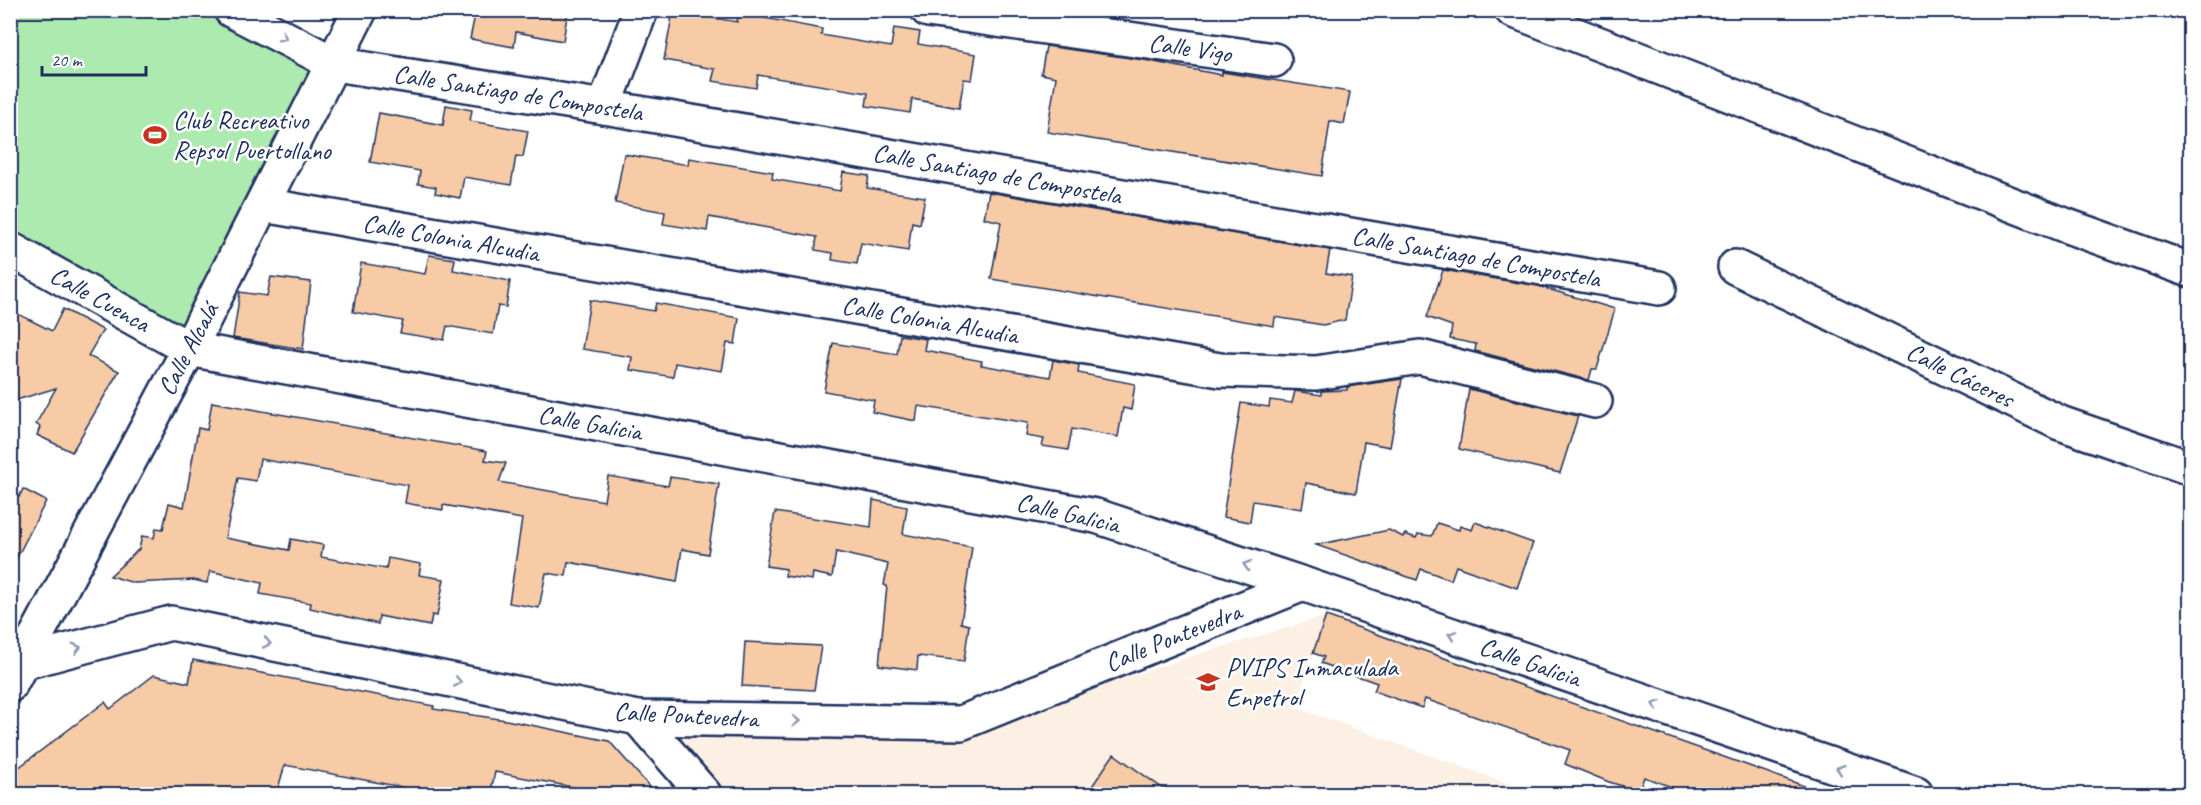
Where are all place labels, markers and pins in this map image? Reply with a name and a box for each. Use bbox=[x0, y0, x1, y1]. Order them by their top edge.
place label: Club Recreativo Repsol Puertollano bbox=[173, 104, 333, 167]
sports icon: Club Recreativo Repsol Puertollano bbox=[142, 122, 168, 148]
place label: PVIPS Inmaculada Enpetrol bbox=[1226, 651, 1399, 714]
school or university icon: PVIPS Inmaculada Enpetrol bbox=[1195, 669, 1221, 695]

